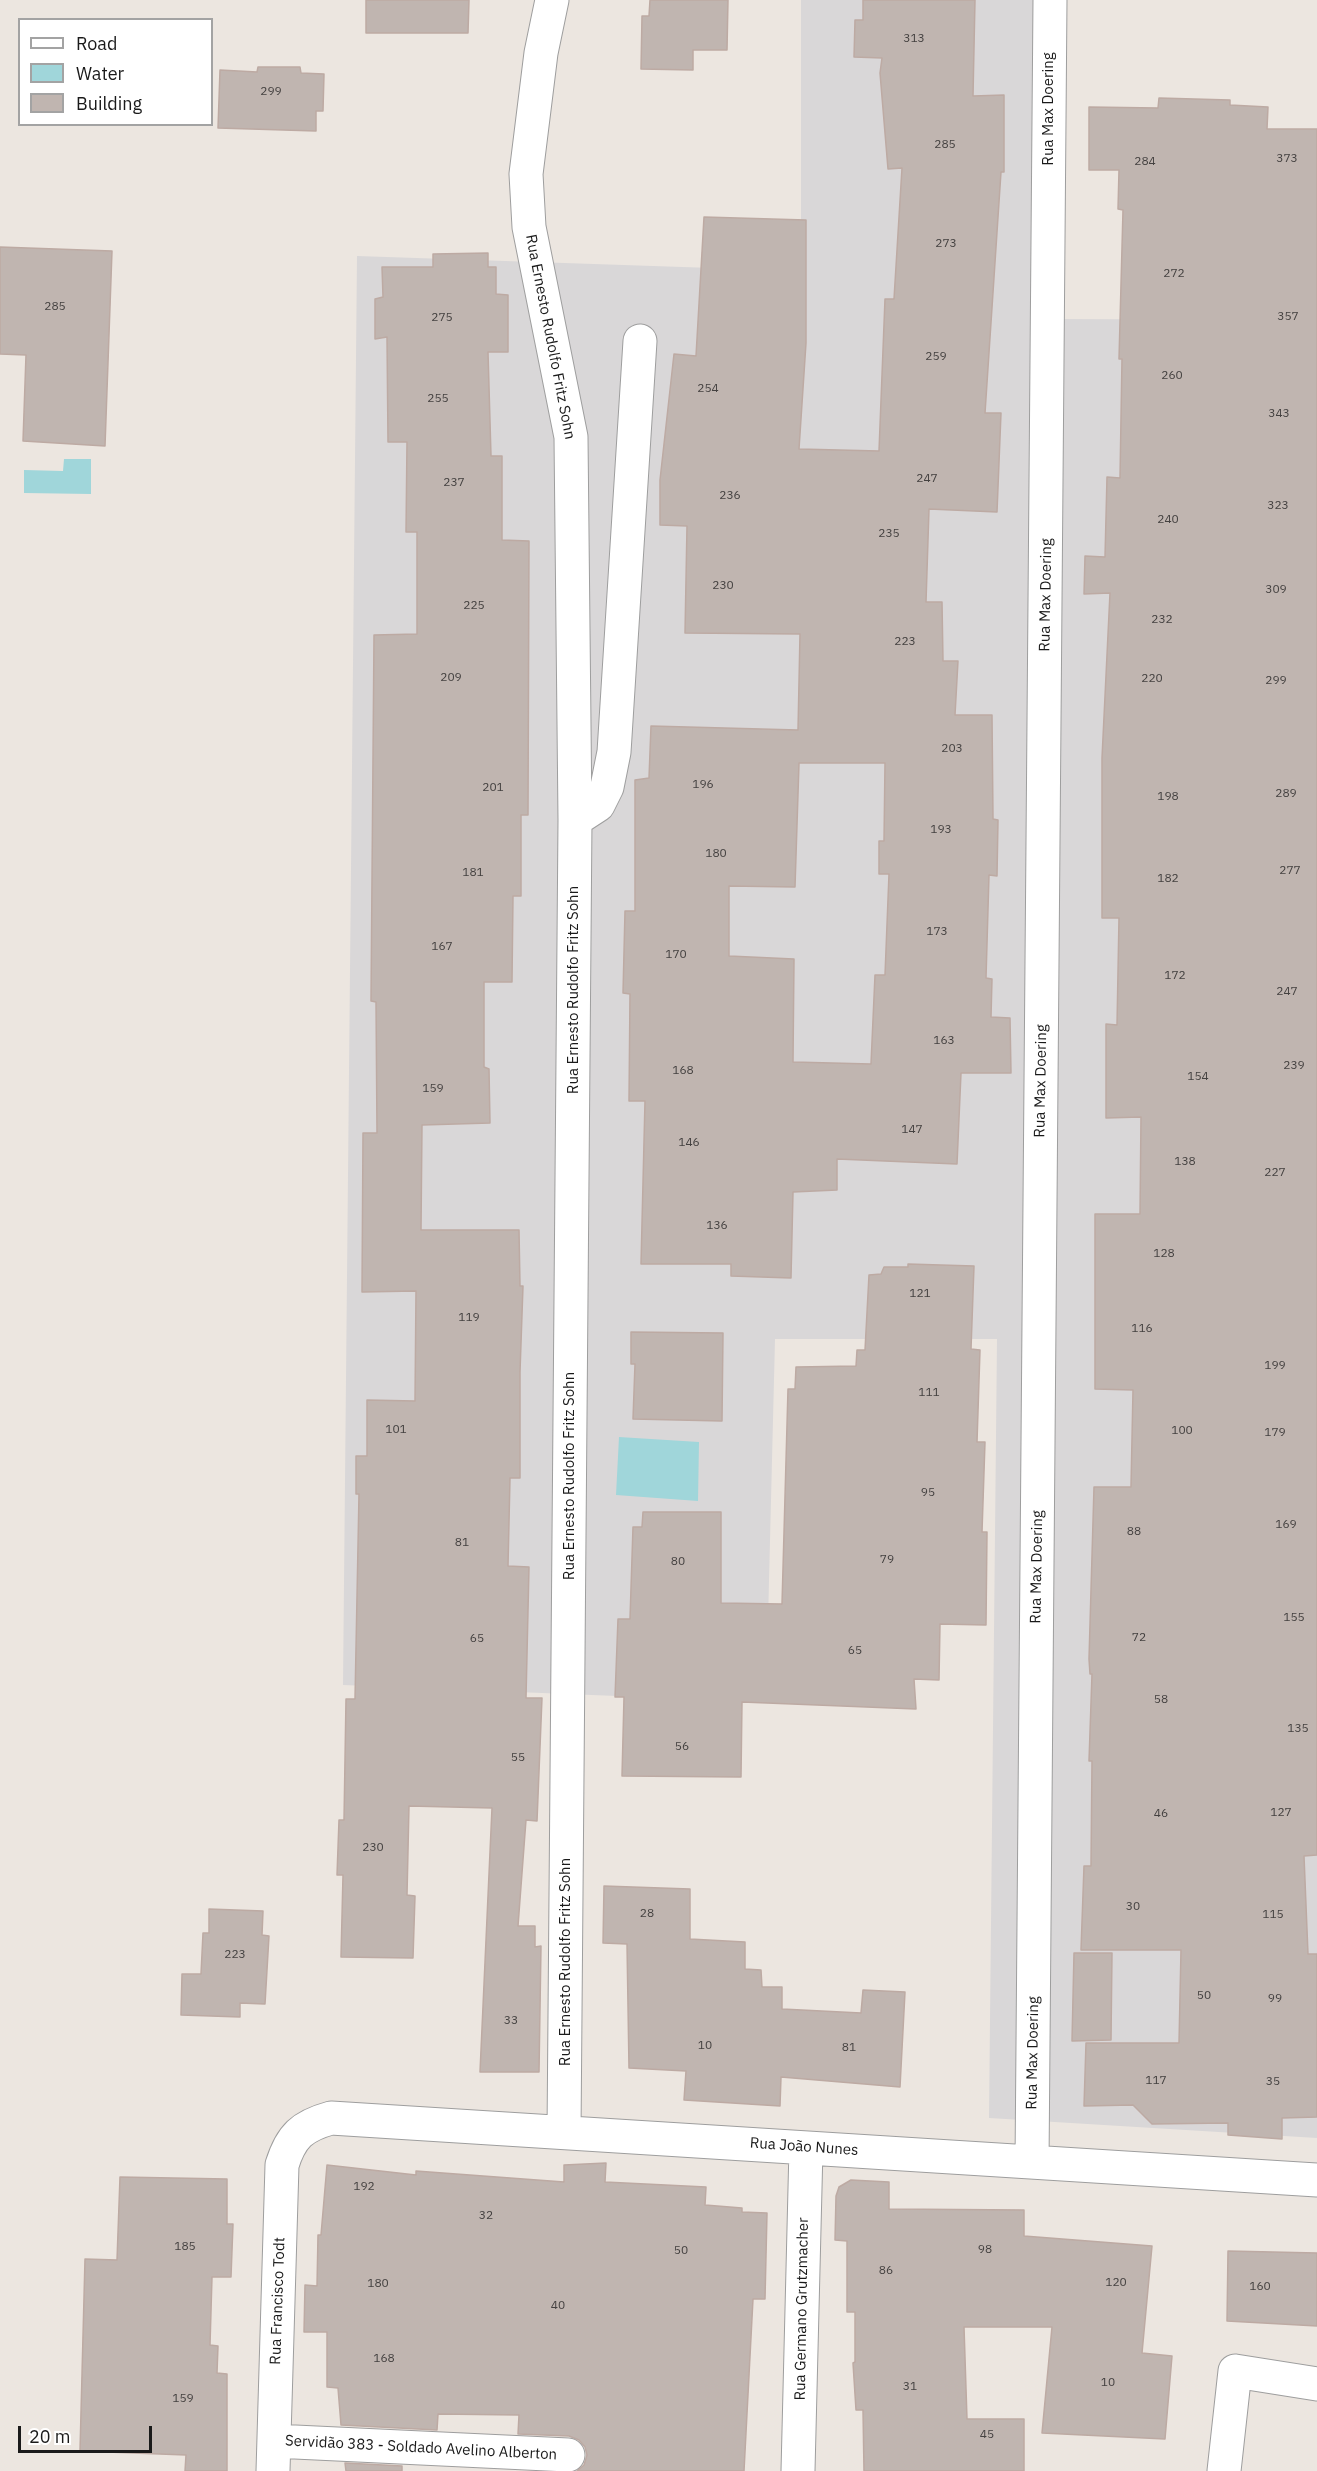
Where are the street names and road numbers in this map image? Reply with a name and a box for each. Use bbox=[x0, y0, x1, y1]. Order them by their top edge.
street label: Rua Max Doering bbox=[1040, 52, 1058, 166]
street label: Rua Ernesto Rudolfo Fritz Sohn bbox=[521, 233, 579, 441]
street label: Rua Max Doering bbox=[1036, 538, 1056, 652]
street label: Rua Ernesto Rudolfo Fritz Sohn bbox=[565, 886, 583, 1094]
street label: Rua Max Doering bbox=[1031, 1024, 1051, 1138]
street label: Rua Ernesto Rudolfo Fritz Sohn bbox=[561, 1372, 579, 1580]
street label: Rua Max Doering bbox=[1027, 1510, 1047, 1624]
street label: Rua Ernesto Rudolfo Fritz Sohn bbox=[557, 1858, 575, 2066]
street label: Rua Max Doering bbox=[1023, 1996, 1043, 2110]
street label: Rua João Nunes bbox=[749, 2134, 859, 2160]
street label: Rua Germano Grutzmacher bbox=[791, 2217, 813, 2401]
street label: Rua Francisco Todt bbox=[267, 2237, 289, 2365]
street label: Servidão 383 - Soldado Avelino Alberton bbox=[285, 2432, 557, 2464]

